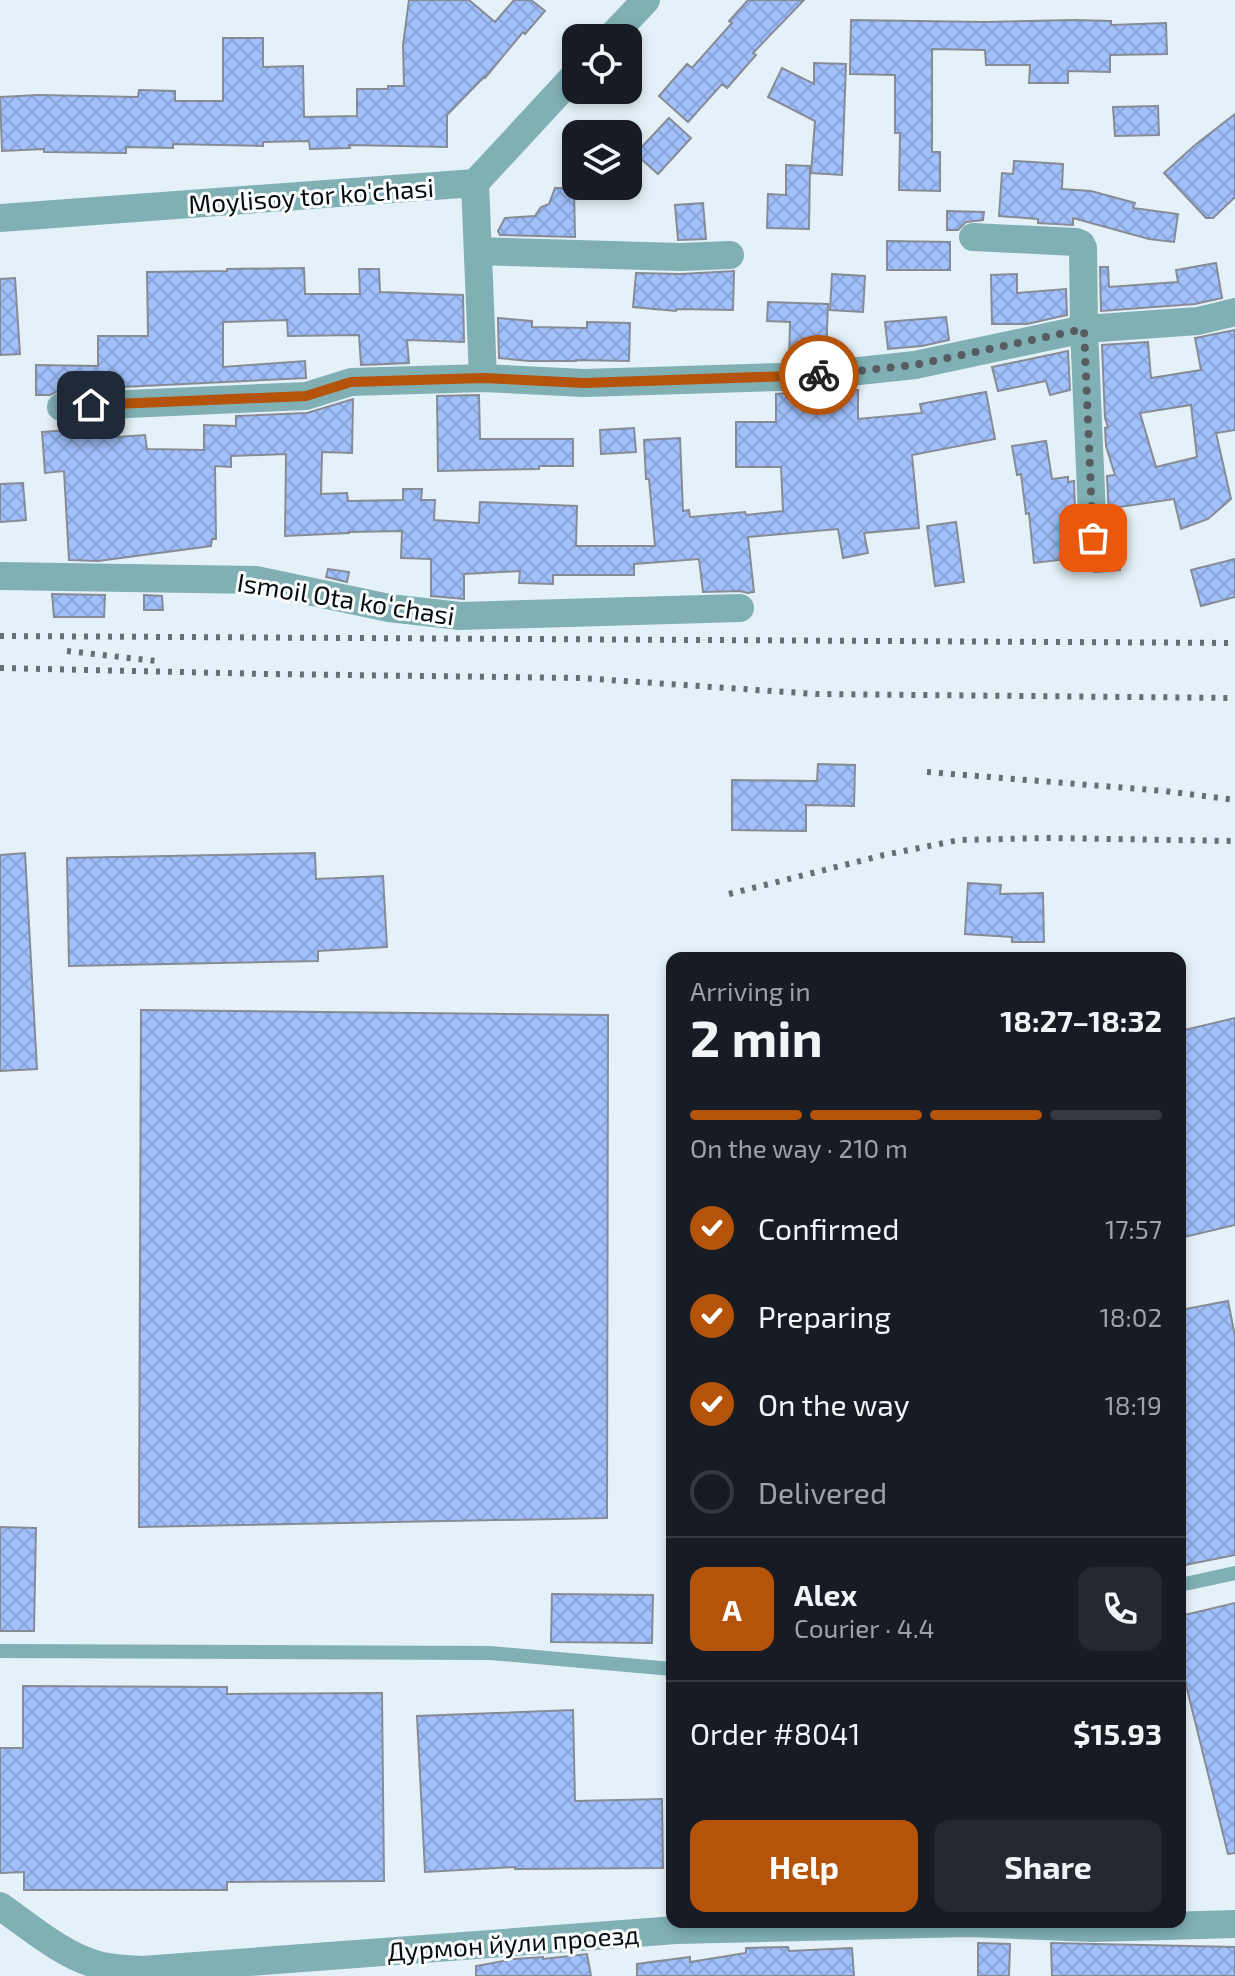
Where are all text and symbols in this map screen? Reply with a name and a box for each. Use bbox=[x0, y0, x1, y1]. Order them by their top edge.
map controls bbox=[562, 24, 642, 200]
button: locate bbox=[562, 24, 642, 104]
button: layers bbox=[562, 120, 642, 200]
street label: Moylisoy tor ko'chasi bbox=[187, 171, 435, 219]
courier bbox=[779, 335, 859, 415]
icon: bike bbox=[797, 353, 841, 397]
pin bbox=[57, 371, 125, 439]
icon: home bbox=[69, 383, 113, 427]
pin bbox=[1059, 504, 1127, 572]
icon: bag bbox=[1071, 516, 1115, 560]
street label: Ismoil Ota koʻchasi bbox=[235, 566, 457, 630]
text: Arriving in bbox=[690, 975, 811, 1006]
text: 18:27–18:32 bbox=[1000, 1002, 1162, 1038]
text: 2 min bbox=[690, 1005, 823, 1067]
text: On the way · 210 m bbox=[690, 1132, 908, 1163]
icon: check bbox=[690, 1206, 734, 1250]
text: Confirmed bbox=[758, 1210, 899, 1246]
text: 17:57 bbox=[1105, 1213, 1162, 1244]
icon: check bbox=[690, 1294, 734, 1338]
text: Preparing bbox=[758, 1298, 891, 1334]
text: 18:02 bbox=[1099, 1301, 1162, 1332]
icon: check bbox=[690, 1382, 734, 1426]
text: On the way bbox=[758, 1386, 910, 1422]
text: 18:19 bbox=[1105, 1389, 1162, 1420]
text: Delivered bbox=[758, 1474, 887, 1510]
button: phone bbox=[1078, 1567, 1162, 1651]
text: Alex bbox=[794, 1576, 857, 1612]
text: A bbox=[722, 1591, 742, 1627]
text: Courier · 4.4 bbox=[794, 1612, 935, 1643]
text: Order #8041 bbox=[690, 1715, 860, 1751]
text: $15.93 bbox=[1073, 1715, 1162, 1751]
button: Help bbox=[690, 1820, 918, 1912]
button: Share bbox=[934, 1820, 1162, 1912]
street label: Дурмон йули проезд bbox=[386, 1918, 640, 1967]

